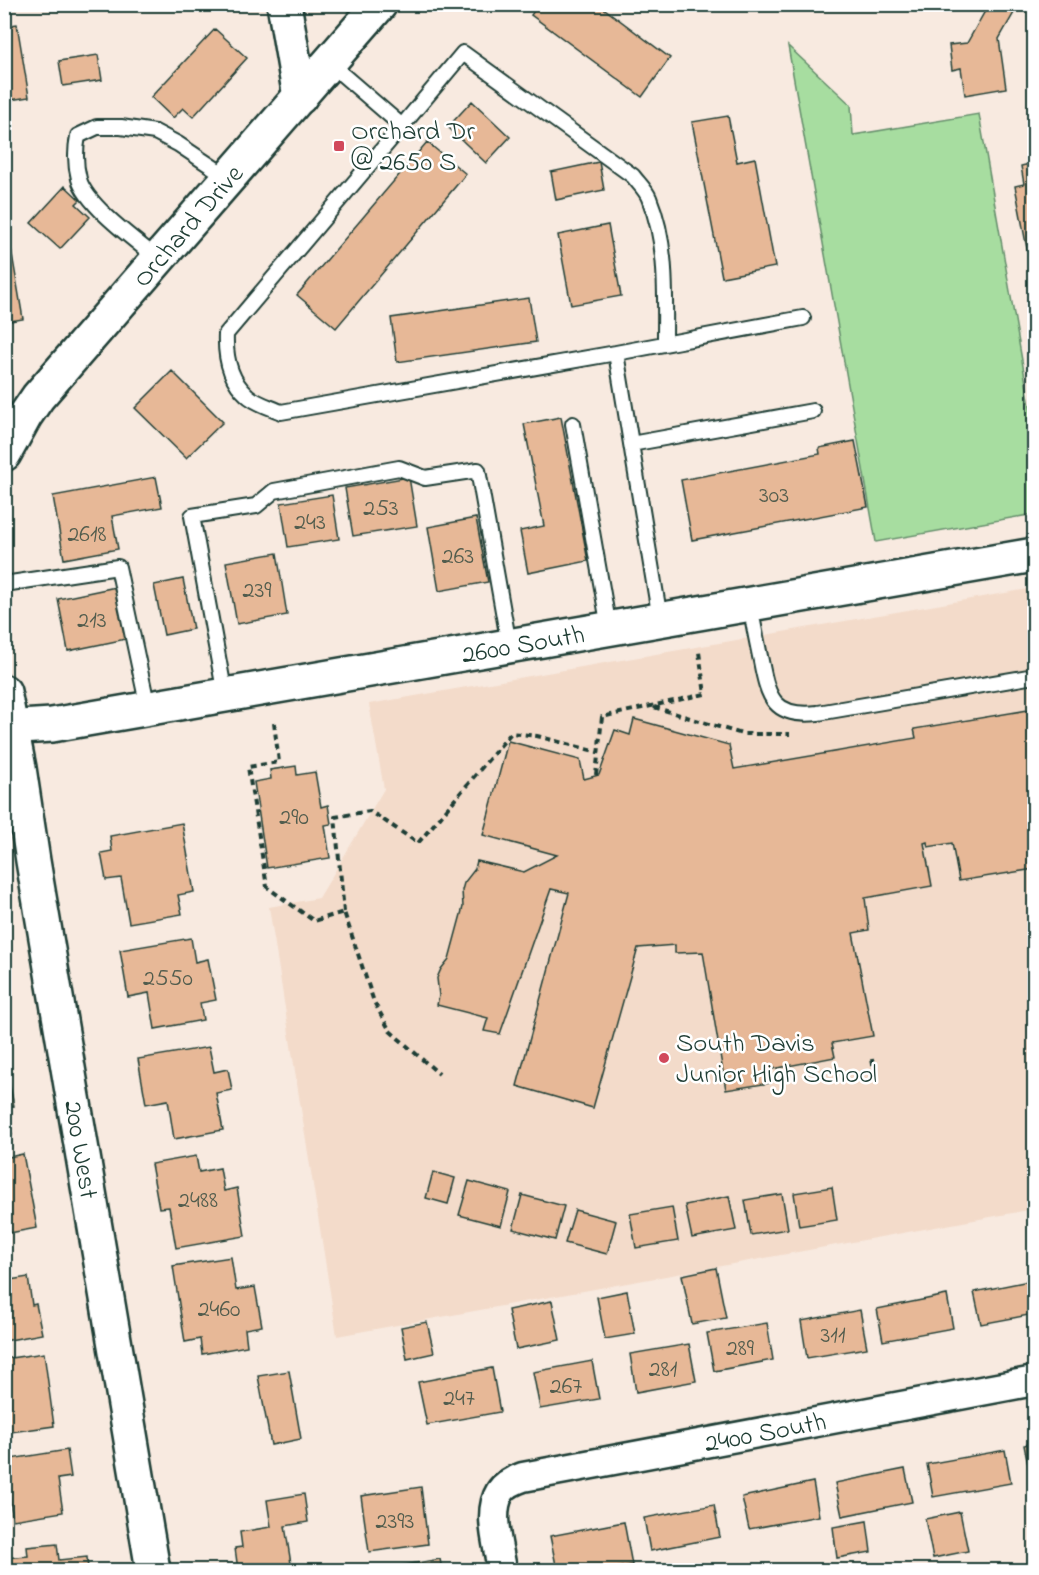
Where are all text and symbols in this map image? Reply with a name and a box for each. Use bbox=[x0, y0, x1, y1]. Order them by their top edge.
place label: Orchard Dr @ 2650 S bbox=[351, 113, 476, 183]
marker: Orchard Dr @ 2650 S bbox=[332, 139, 346, 153]
street label: Orchard Drive bbox=[125, 156, 255, 297]
house number: 303 bbox=[759, 479, 789, 514]
house number: 253 bbox=[363, 492, 399, 527]
house number: 243 bbox=[294, 506, 326, 541]
house number: 2618 bbox=[67, 518, 107, 553]
house number: 263 bbox=[442, 540, 474, 575]
house number: 239 bbox=[242, 574, 272, 609]
house number: 213 bbox=[77, 604, 107, 639]
street label: 2600 South bbox=[459, 616, 588, 676]
house number: 290 bbox=[279, 801, 309, 836]
house number: 2550 bbox=[143, 962, 193, 997]
place label: South Davis Junior High School bbox=[676, 1025, 877, 1095]
marker: South Davis Junior High School bbox=[657, 1051, 671, 1065]
street label: 200 West bbox=[52, 1098, 107, 1202]
house number: 2488 bbox=[178, 1184, 218, 1219]
house number: 2460 bbox=[198, 1293, 240, 1328]
house number: 311 bbox=[820, 1319, 846, 1354]
house number: 289 bbox=[726, 1332, 755, 1367]
house number: 281 bbox=[649, 1353, 678, 1388]
house number: 267 bbox=[550, 1370, 582, 1405]
house number: 247 bbox=[443, 1382, 475, 1417]
street label: 2400 South bbox=[701, 1403, 830, 1465]
house number: 2393 bbox=[376, 1505, 414, 1540]

